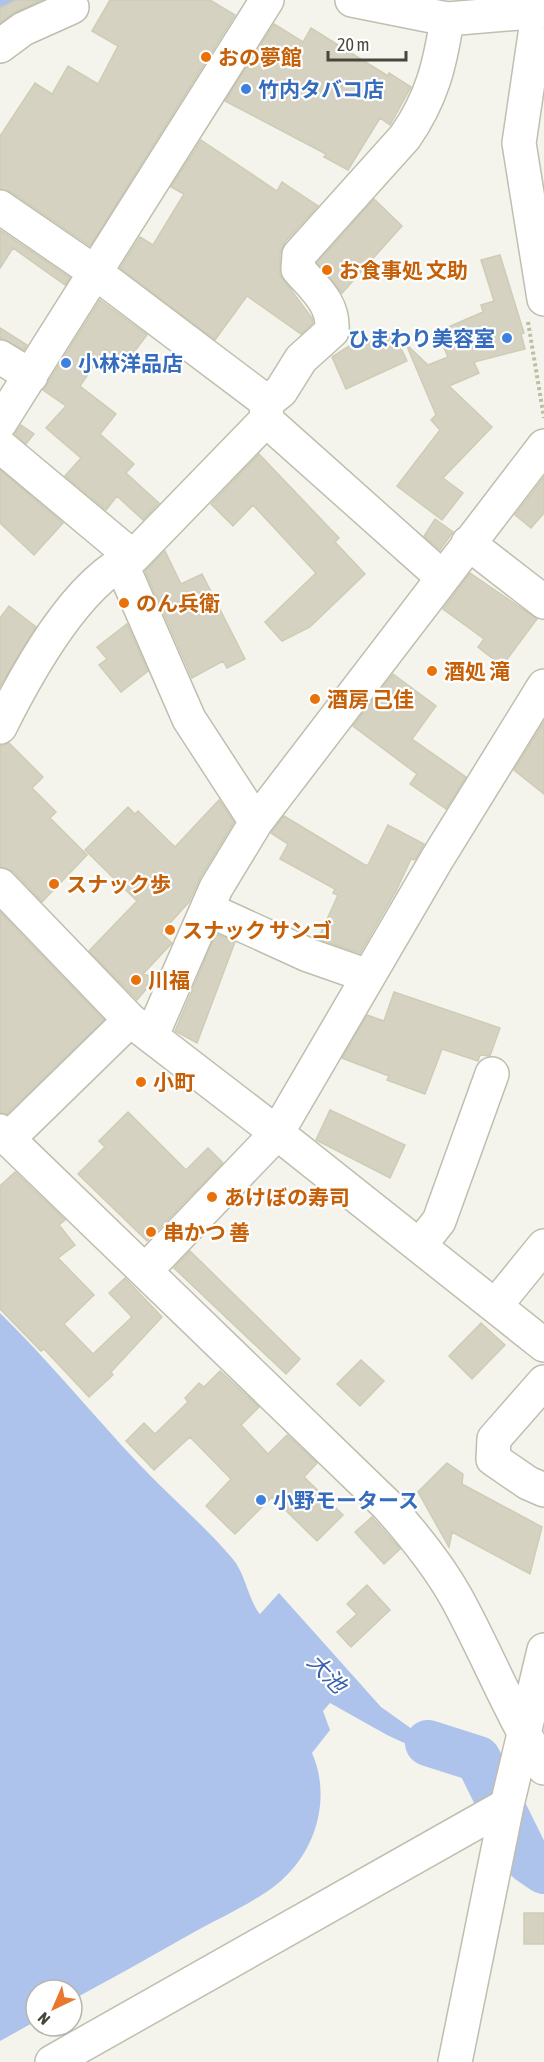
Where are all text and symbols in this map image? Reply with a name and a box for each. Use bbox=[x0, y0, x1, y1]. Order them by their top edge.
scale bar bbox=[328, 24, 406, 62]
text: 20 m bbox=[337, 34, 369, 55]
place label: おの夢館 bbox=[218, 45, 302, 69]
marker: おの夢館 bbox=[199, 50, 213, 64]
place label: 竹内タバコ店 bbox=[258, 77, 384, 101]
marker: 竹内タバコ店 bbox=[239, 82, 253, 96]
place label: お食事処 文助 bbox=[339, 258, 468, 282]
marker: お食事処 文助 bbox=[320, 263, 334, 277]
place label: ひまわり美容室 bbox=[348, 326, 495, 350]
marker: ひまわり美容室 bbox=[500, 331, 514, 345]
place label: 小林洋品店 bbox=[78, 351, 183, 375]
marker: 小林洋品店 bbox=[59, 356, 73, 370]
place label: のん兵衛 bbox=[136, 591, 220, 615]
marker: のん兵衛 bbox=[117, 596, 131, 610]
place label: 酒処 滝 bbox=[444, 659, 510, 683]
marker: 酒処 滝 bbox=[425, 664, 439, 678]
place label: 酒房 己佳 bbox=[327, 687, 414, 711]
marker: 酒房 己佳 bbox=[308, 692, 322, 706]
place label: スナック歩 bbox=[66, 872, 171, 896]
marker: スナック歩 bbox=[47, 877, 61, 891]
place label: スナック サンゴ bbox=[182, 918, 332, 942]
marker: スナック サンゴ bbox=[163, 923, 177, 937]
place label: 川福 bbox=[148, 968, 190, 992]
marker: 川福 bbox=[129, 973, 143, 987]
place label: 小町 bbox=[153, 1070, 195, 1094]
marker: 小町 bbox=[134, 1075, 148, 1089]
place label: あけぼの寿司 bbox=[224, 1185, 350, 1209]
marker: あけぼの寿司 bbox=[205, 1190, 219, 1204]
place label: 串かつ 善 bbox=[163, 1220, 250, 1244]
marker: 串かつ 善 bbox=[144, 1225, 158, 1239]
place label: 小野モータース bbox=[273, 1488, 419, 1512]
marker: 小野モータース bbox=[254, 1493, 268, 1507]
water label: 大池 bbox=[302, 1648, 353, 1699]
north arrow bbox=[24, 1978, 84, 2038]
text: N bbox=[34, 2009, 53, 2029]

